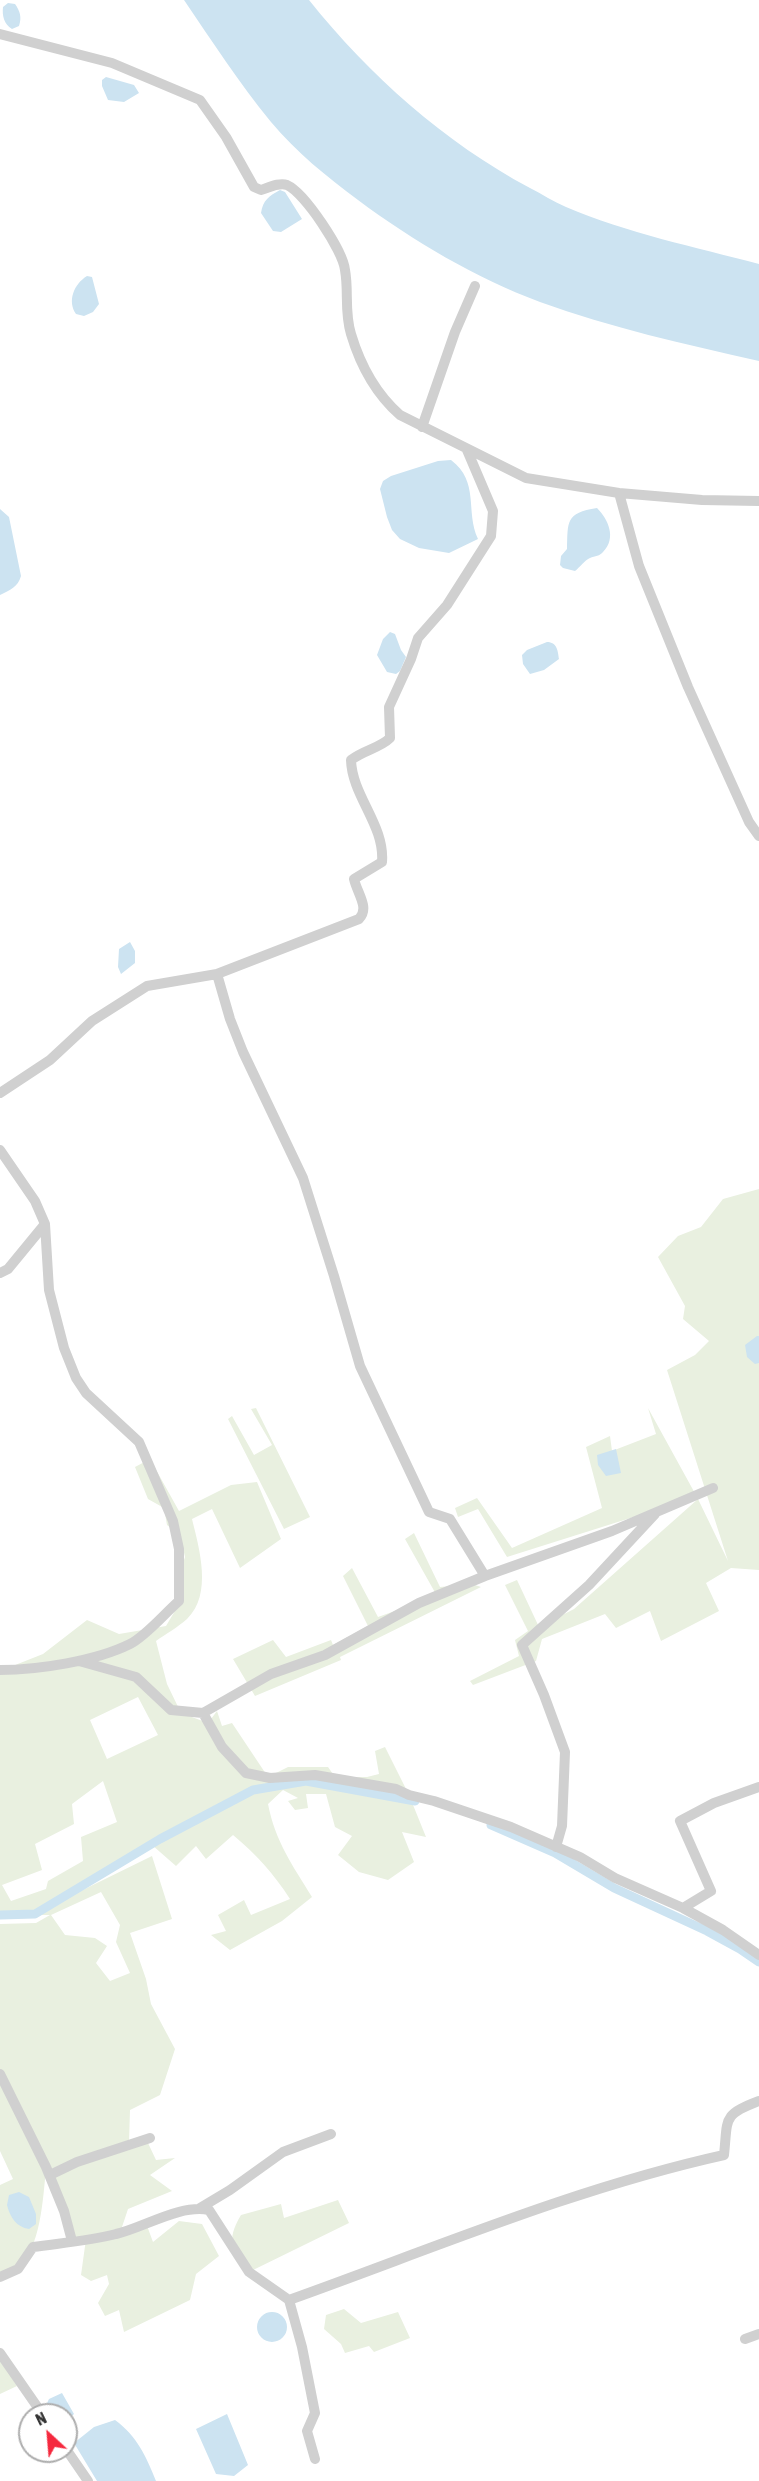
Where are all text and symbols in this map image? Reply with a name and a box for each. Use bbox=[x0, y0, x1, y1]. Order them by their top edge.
north arrow bbox=[18, 2403, 78, 2463]
text: N bbox=[33, 2408, 49, 2429]

